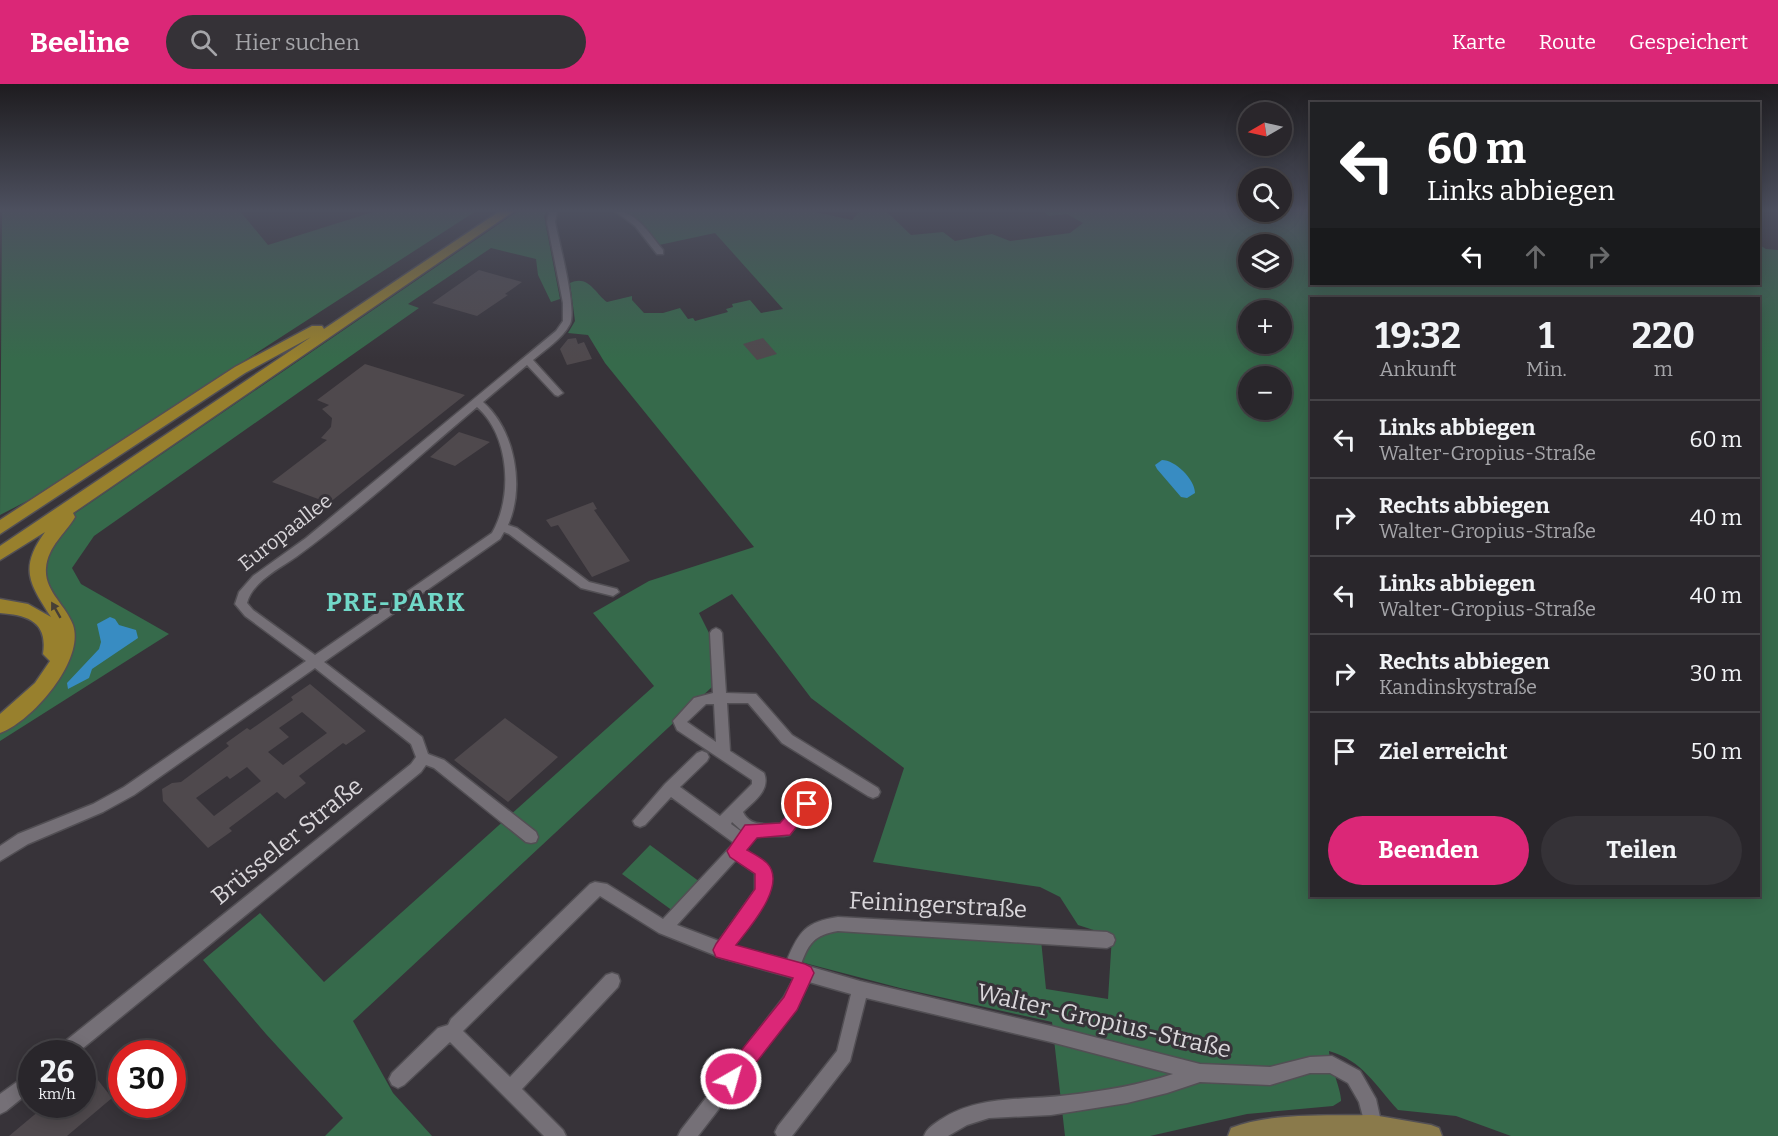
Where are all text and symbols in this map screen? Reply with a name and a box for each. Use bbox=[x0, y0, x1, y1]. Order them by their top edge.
search box bbox=[166, 15, 586, 69]
text: Beeline bbox=[30, 26, 130, 59]
icon: search bbox=[187, 26, 220, 59]
text: Hier suchen bbox=[235, 29, 360, 56]
text: Karte bbox=[1452, 29, 1506, 55]
text: Route bbox=[1539, 29, 1596, 55]
text: Gespeichert bbox=[1629, 29, 1748, 55]
north arrow bbox=[1238, 102, 1292, 156]
map controls bbox=[1238, 102, 1292, 420]
text: 60 m bbox=[1427, 124, 1526, 174]
icon: left bbox=[1328, 126, 1406, 204]
button: search bbox=[1238, 168, 1292, 222]
text: Links abbiegen bbox=[1427, 175, 1615, 207]
button: layers bbox=[1238, 234, 1292, 288]
icon: left bbox=[1456, 240, 1489, 273]
icon: ahead bbox=[1519, 240, 1552, 273]
icon: right bbox=[1582, 240, 1615, 273]
button: + bbox=[1238, 300, 1292, 354]
text: 19:32 bbox=[1375, 314, 1461, 358]
text: 1 bbox=[1539, 314, 1554, 358]
text: 220 bbox=[1632, 314, 1695, 358]
text: Ankunft bbox=[1380, 357, 1457, 381]
text: Min. bbox=[1526, 357, 1567, 381]
text: m bbox=[1654, 357, 1673, 381]
button: − bbox=[1238, 366, 1292, 420]
text: Links abbiegen bbox=[1379, 414, 1536, 441]
icon: left bbox=[1328, 423, 1361, 456]
text: 60 m bbox=[1690, 426, 1742, 453]
text: Walter-Gropius-Straße bbox=[1379, 441, 1596, 465]
street label: Europaallee bbox=[234, 488, 336, 576]
text: Rechts abbiegen bbox=[1379, 492, 1550, 519]
icon: right bbox=[1328, 501, 1361, 534]
text: 40 m bbox=[1690, 504, 1742, 531]
text: Walter-Gropius-Straße bbox=[1379, 519, 1596, 543]
text: Links abbiegen bbox=[1379, 570, 1536, 597]
icon: left bbox=[1328, 579, 1361, 612]
text: 40 m bbox=[1690, 582, 1742, 609]
district label: PRE-PARK bbox=[326, 587, 466, 618]
text: Walter-Gropius-Straße bbox=[1379, 597, 1596, 621]
one-way arrow bbox=[51, 601, 61, 618]
text: Rechts abbiegen bbox=[1379, 648, 1550, 675]
icon: right bbox=[1328, 657, 1361, 690]
text: 30 m bbox=[1690, 660, 1742, 687]
text: Kandinskystraße bbox=[1379, 675, 1537, 699]
icon: arrive bbox=[1328, 735, 1361, 768]
text: Ziel erreicht bbox=[1379, 738, 1508, 765]
text: 50 m bbox=[1691, 738, 1742, 765]
street label: Brüsseler Straße bbox=[206, 772, 368, 910]
pin bbox=[781, 778, 832, 829]
icon: arrive bbox=[790, 787, 823, 820]
button: Beenden bbox=[1328, 816, 1529, 885]
button: Teilen bbox=[1541, 816, 1742, 885]
street label: Feiningerstraße bbox=[848, 886, 1028, 924]
street label: Walter-Gropius-Straße bbox=[974, 978, 1234, 1064]
speed limit sign: 30 bbox=[108, 1040, 186, 1118]
position arrow bbox=[699, 1047, 763, 1111]
text: 26 bbox=[40, 1054, 74, 1090]
text: km/h bbox=[38, 1085, 76, 1103]

